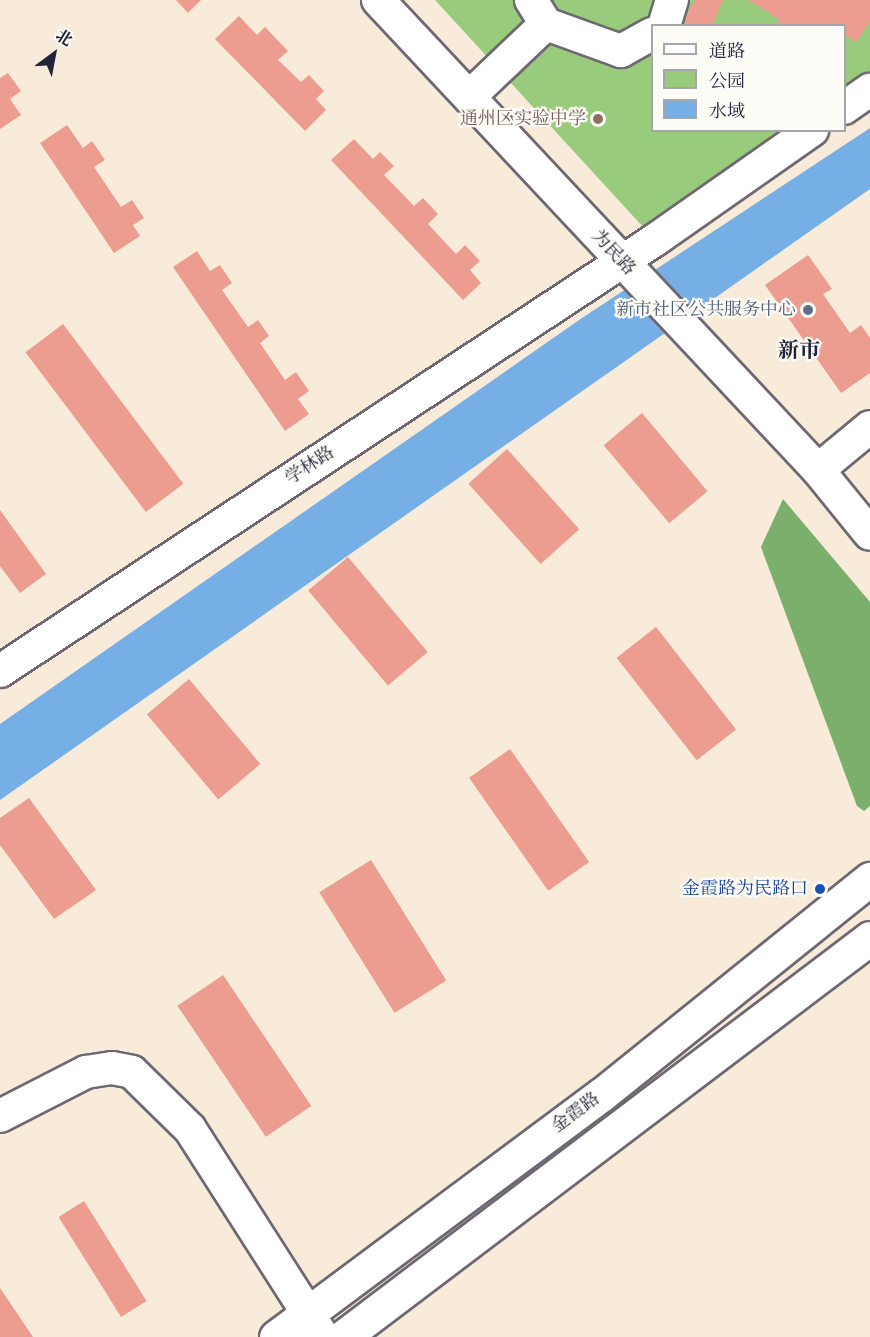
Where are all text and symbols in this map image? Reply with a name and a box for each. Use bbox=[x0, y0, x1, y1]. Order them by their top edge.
north arrow bbox=[24, 24, 84, 84]
legend bbox=[651, 24, 846, 132]
text: 北 bbox=[53, 28, 75, 50]
text: 道路 bbox=[709, 43, 745, 61]
text: 公园 bbox=[709, 73, 745, 91]
text: 水域 bbox=[709, 103, 745, 121]
place label: 通州区实验中学 bbox=[460, 108, 586, 130]
marker: 通州区实验中学 bbox=[591, 112, 605, 126]
street label: 为民路 bbox=[587, 226, 639, 280]
place label: 新市社区公共服务中心 bbox=[616, 299, 796, 321]
marker: 新市社区公共服务中心 bbox=[801, 303, 815, 317]
district label: 新市 bbox=[778, 339, 820, 365]
street label: 学林路 bbox=[281, 442, 339, 490]
place label: 金霞路为民路口 bbox=[682, 878, 808, 900]
marker: 金霞路为民路口 bbox=[813, 882, 827, 896]
street label: 金霞路 bbox=[548, 1088, 604, 1138]

